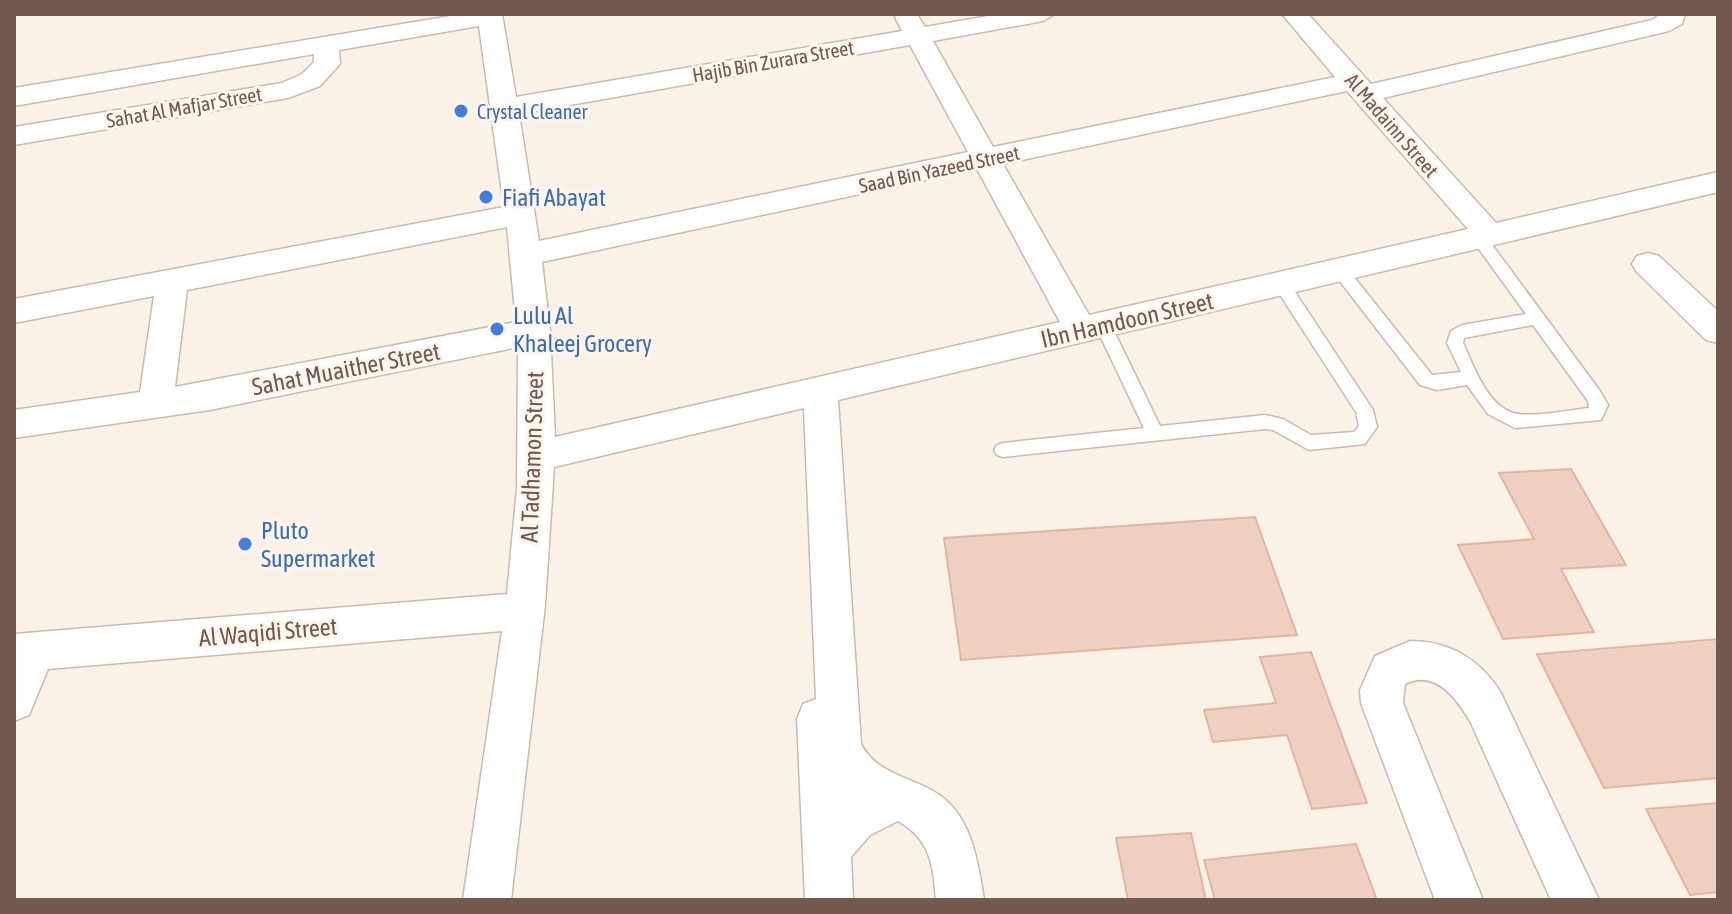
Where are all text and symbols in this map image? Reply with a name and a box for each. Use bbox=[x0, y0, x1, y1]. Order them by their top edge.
street label: Hajib Bin Zurara Street bbox=[690, 35, 856, 87]
street label: Al Madainn Street bbox=[1341, 68, 1443, 182]
street label: Sahat Al Mafjar Street bbox=[104, 82, 264, 132]
place label: Crystal Cleaner bbox=[477, 100, 589, 123]
marker: Crystal Cleaner bbox=[452, 102, 470, 120]
street label: Saad Bin Yazeed Street bbox=[856, 141, 1022, 197]
place label: Fiafi Abayat bbox=[502, 184, 606, 211]
marker: Fiafi Abayat bbox=[477, 188, 495, 206]
street label: Ibn Hamdoon Street bbox=[1038, 287, 1216, 353]
place label: Lulu Al Khaleej Grocery bbox=[513, 302, 652, 357]
marker: Lulu Al Khaleej Grocery bbox=[488, 320, 506, 338]
street label: Sahat Muaither Street bbox=[250, 338, 442, 400]
street label: Al Tadhamon Street bbox=[516, 371, 548, 543]
place label: Pluto Supermarket bbox=[261, 517, 376, 572]
marker: Pluto Supermarket bbox=[236, 535, 254, 553]
street label: Al Waqidi Street bbox=[198, 612, 338, 652]

